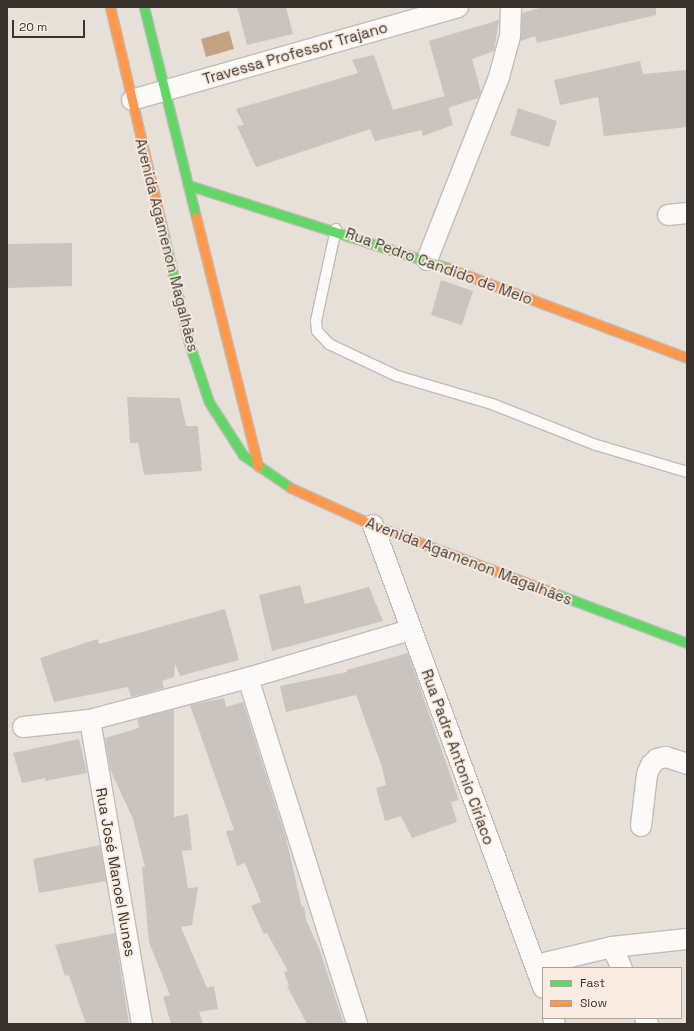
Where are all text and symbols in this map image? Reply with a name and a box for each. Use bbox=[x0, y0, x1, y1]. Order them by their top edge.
scale bar bbox=[14, 12, 87, 38]
street label: Travessa Professor Trajano bbox=[200, 18, 390, 88]
text: 20 m bbox=[19, 19, 47, 35]
street label: Avenida Agamenon Magalhães bbox=[132, 136, 202, 354]
street label: Rua Pedro Candido de Melo bbox=[343, 224, 535, 308]
street label: Avenida Agamenon Magalhães bbox=[363, 513, 575, 609]
street label: Rua Padre Antonio Ciriaco bbox=[418, 667, 498, 847]
street label: Rua José Manoel Nunes bbox=[92, 786, 140, 958]
legend bbox=[542, 967, 682, 1019]
text: Fast bbox=[580, 975, 605, 991]
text: Slow bbox=[580, 995, 607, 1011]

